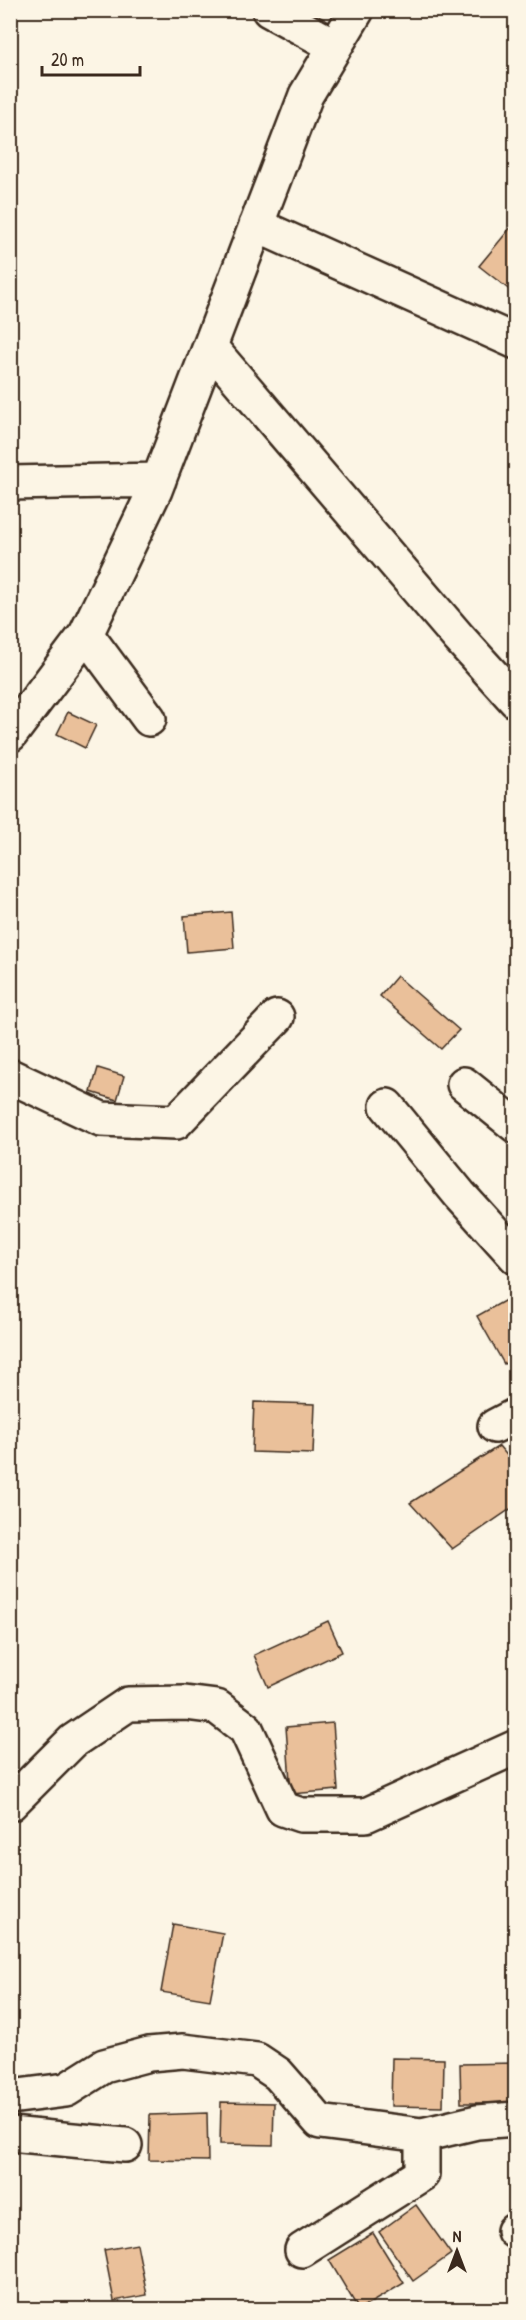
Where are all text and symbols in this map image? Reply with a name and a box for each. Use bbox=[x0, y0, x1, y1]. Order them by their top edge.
scale bar bbox=[42, 39, 140, 77]
text: 20 m bbox=[51, 47, 84, 72]
north arrow bbox=[427, 2221, 487, 2281]
text: N bbox=[453, 2225, 462, 2247]

